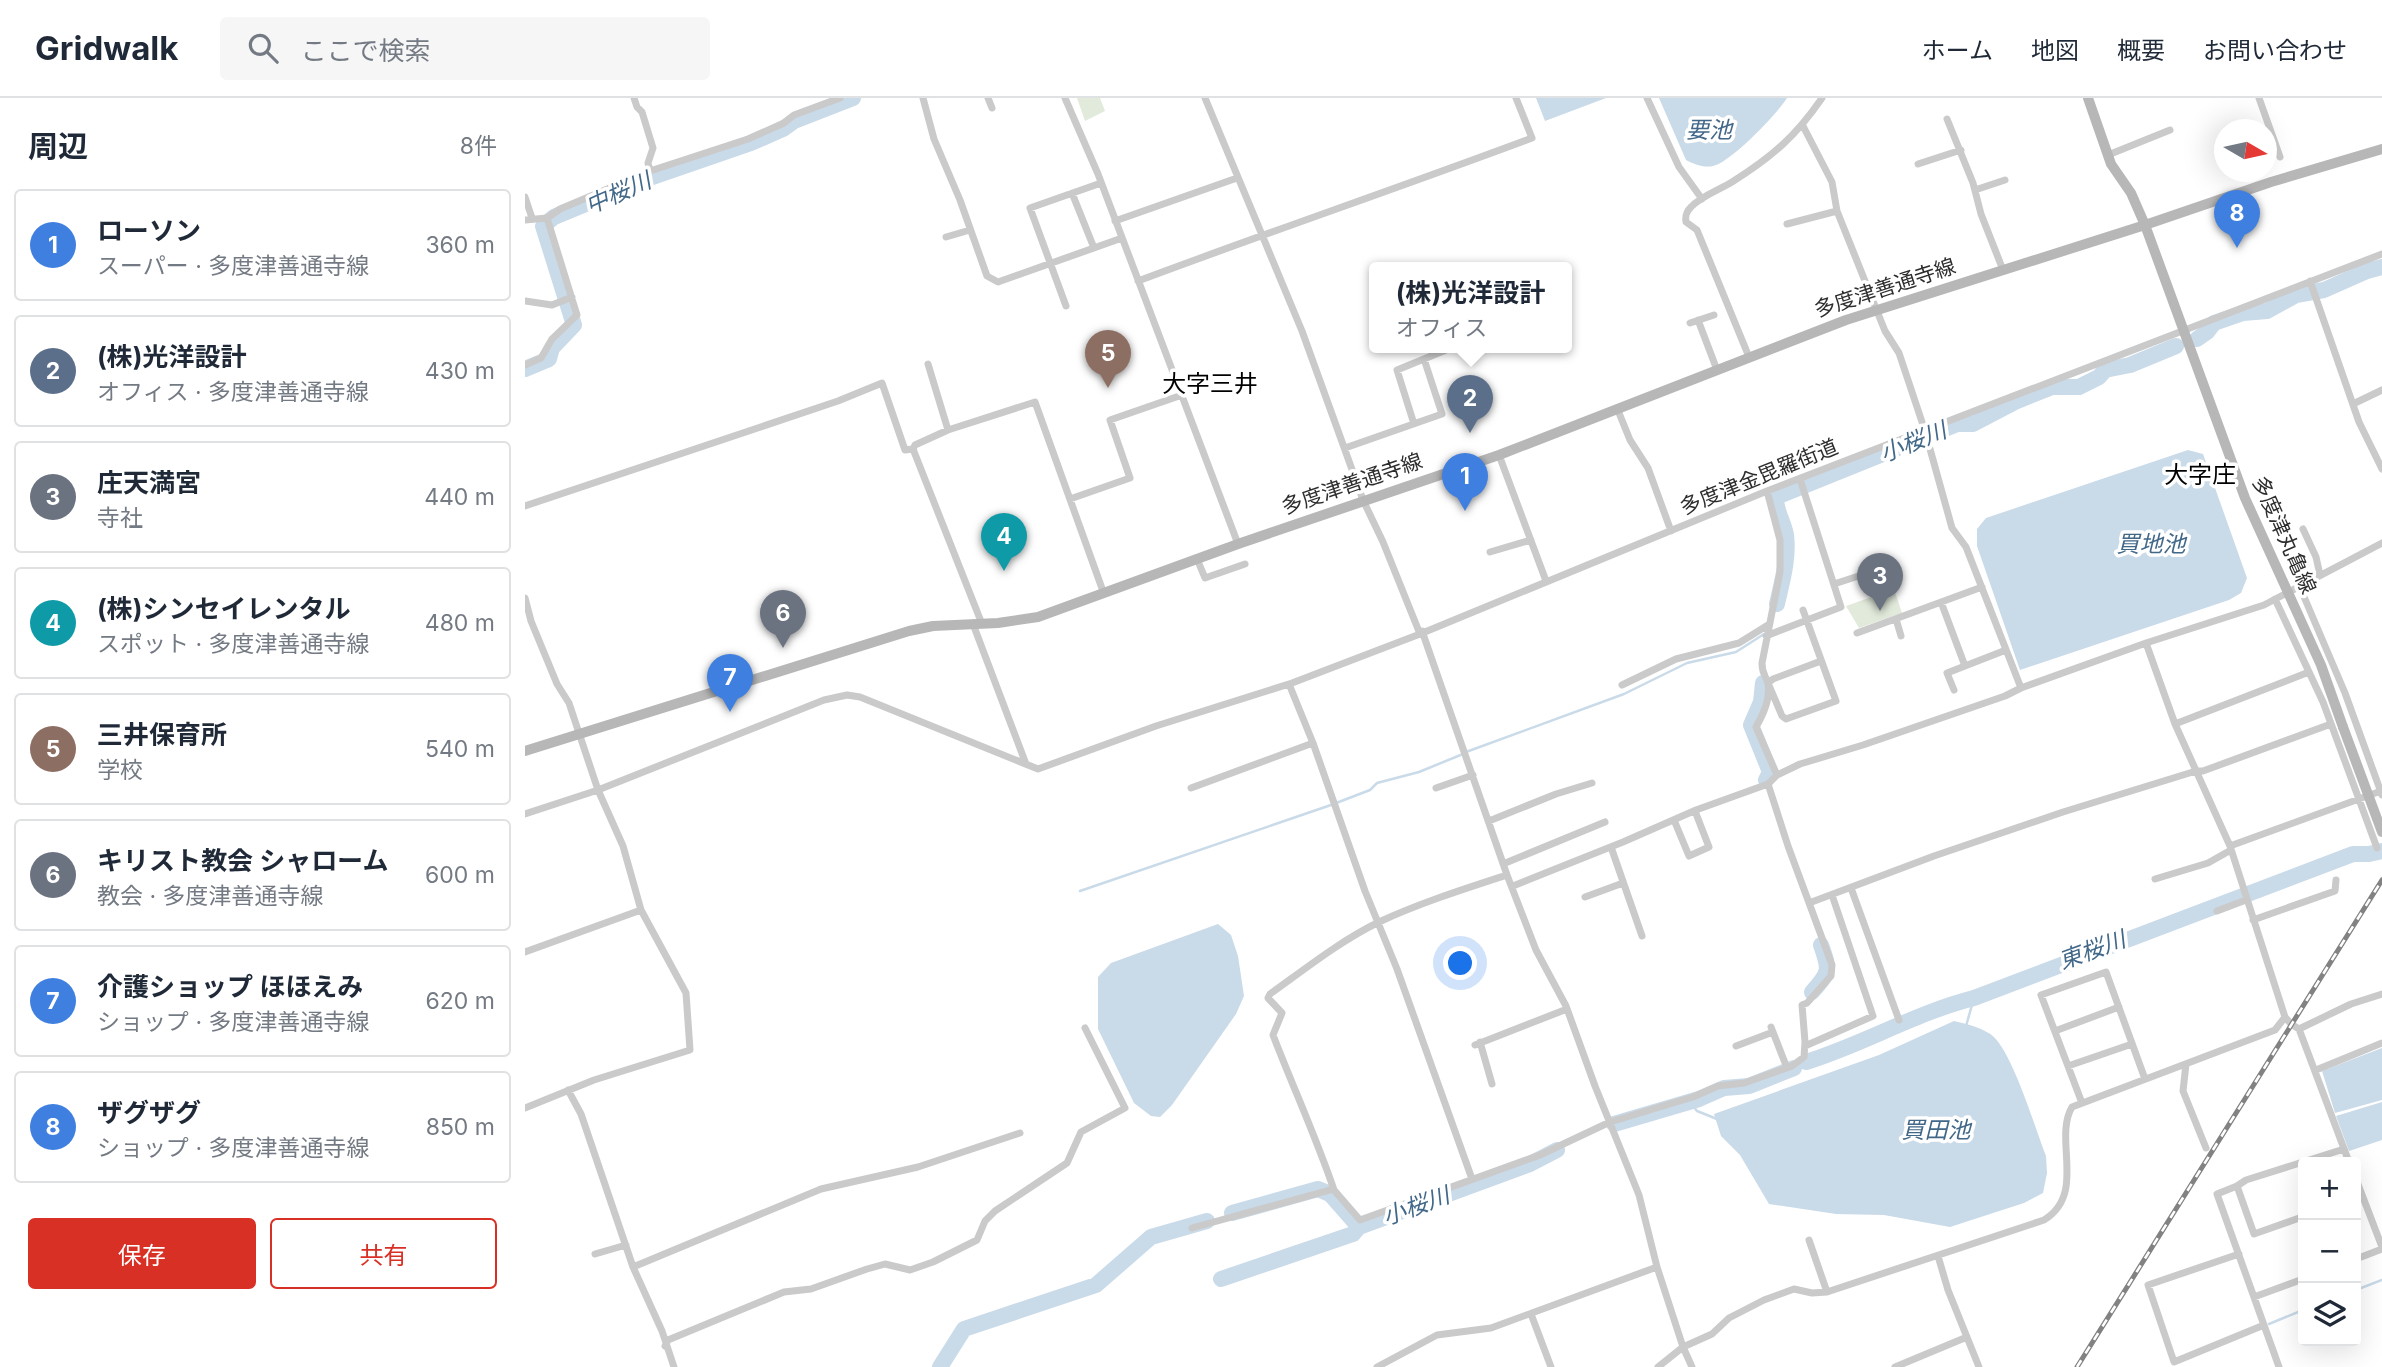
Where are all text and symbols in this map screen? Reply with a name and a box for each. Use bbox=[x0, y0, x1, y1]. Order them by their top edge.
search box bbox=[220, 17, 710, 80]
text: Gridwalk bbox=[35, 28, 178, 68]
icon: search bbox=[244, 29, 282, 67]
text: ここで検索 bbox=[300, 35, 430, 66]
text: ホーム bbox=[1922, 36, 1993, 65]
text: 地図 bbox=[2031, 36, 2079, 65]
text: 概要 bbox=[2117, 36, 2165, 65]
text: お問い合わせ bbox=[2203, 36, 2347, 65]
water label: 要池 bbox=[1686, 116, 1734, 144]
north arrow bbox=[2214, 119, 2277, 182]
text: 周辺 bbox=[28, 128, 88, 164]
text: 8件 bbox=[460, 132, 497, 160]
water label: 中桜川 bbox=[581, 165, 658, 220]
pin: 8 bbox=[2214, 190, 2260, 248]
text: ローソン bbox=[97, 215, 201, 246]
text: 1 bbox=[48, 231, 58, 259]
text: 360 m bbox=[425, 231, 495, 259]
text: スーパー · 多度津善通寺線 bbox=[97, 252, 369, 280]
street label: 多度津善通寺線 bbox=[1811, 253, 1959, 322]
popup bbox=[1369, 262, 1572, 353]
text: (株)光洋設計 bbox=[1396, 277, 1545, 308]
text: オフィス bbox=[1396, 314, 1487, 342]
pin: 5 bbox=[1085, 330, 1131, 388]
text: (株)光洋設計 bbox=[97, 341, 247, 372]
text: 2 bbox=[46, 357, 60, 385]
text: 430 m bbox=[425, 357, 495, 385]
district label: 大字三井 bbox=[1162, 369, 1258, 398]
pin: 2 bbox=[1447, 375, 1493, 433]
text: オフィス · 多度津善通寺線 bbox=[97, 378, 369, 406]
water label: 小桜川 bbox=[1876, 415, 1953, 468]
street label: 多度津金毘羅街道 bbox=[1676, 433, 1841, 520]
street label: 多度津善通寺線 bbox=[1278, 448, 1425, 519]
pin: 1 bbox=[1442, 453, 1488, 511]
district label: 大字庄 bbox=[2164, 460, 2236, 489]
text: 庄天満宮 bbox=[97, 467, 201, 498]
street label: 多度津丸亀線 bbox=[2247, 472, 2322, 597]
text: 3 bbox=[46, 483, 60, 511]
text: 440 m bbox=[424, 483, 495, 511]
text: 寺社 bbox=[97, 504, 143, 532]
pin: 4 bbox=[981, 513, 1027, 571]
water label: 買地池 bbox=[2117, 530, 2188, 558]
pin: 3 bbox=[1857, 553, 1903, 611]
pin: 6 bbox=[760, 590, 806, 648]
text: (株)シンセイレンタル bbox=[97, 593, 351, 624]
text: 4 bbox=[45, 609, 61, 637]
text: 480 m bbox=[425, 609, 495, 637]
text: スポット · 多度津善通寺線 bbox=[97, 630, 370, 658]
pin: 7 bbox=[707, 654, 753, 712]
text: 三井保育所 bbox=[97, 719, 227, 750]
text: 5 bbox=[46, 735, 60, 763]
text: 540 m bbox=[425, 735, 495, 763]
text: 学校 bbox=[97, 756, 143, 784]
text: キリスト教会 シャローム bbox=[97, 845, 388, 876]
text: 6 bbox=[46, 861, 60, 889]
text: 600 m bbox=[425, 861, 495, 889]
text: 教会 · 多度津善通寺線 bbox=[97, 882, 324, 910]
water label: 東桜川 bbox=[2055, 924, 2132, 975]
your location bbox=[1443, 946, 1477, 980]
text: 介護ショップ ほほえみ bbox=[97, 971, 363, 1002]
text: 7 bbox=[46, 987, 60, 1015]
text: 620 m bbox=[426, 987, 495, 1015]
text: ショップ · 多度津善通寺線 bbox=[97, 1008, 370, 1036]
text: ザグザグ bbox=[97, 1097, 201, 1128]
text: 8 bbox=[46, 1113, 60, 1141]
text: 850 m bbox=[426, 1113, 495, 1141]
water label: 買田池 bbox=[1902, 1116, 1973, 1144]
text: ショップ · 多度津善通寺線 bbox=[97, 1134, 370, 1162]
map controls bbox=[2298, 1157, 2361, 1346]
button: + bbox=[2298, 1157, 2361, 1220]
water label: 小桜川 bbox=[1379, 1180, 1456, 1231]
button: 保存 bbox=[28, 1218, 256, 1289]
button: 共有 bbox=[270, 1218, 497, 1289]
button: − bbox=[2298, 1220, 2361, 1283]
button: layers bbox=[2298, 1283, 2361, 1346]

